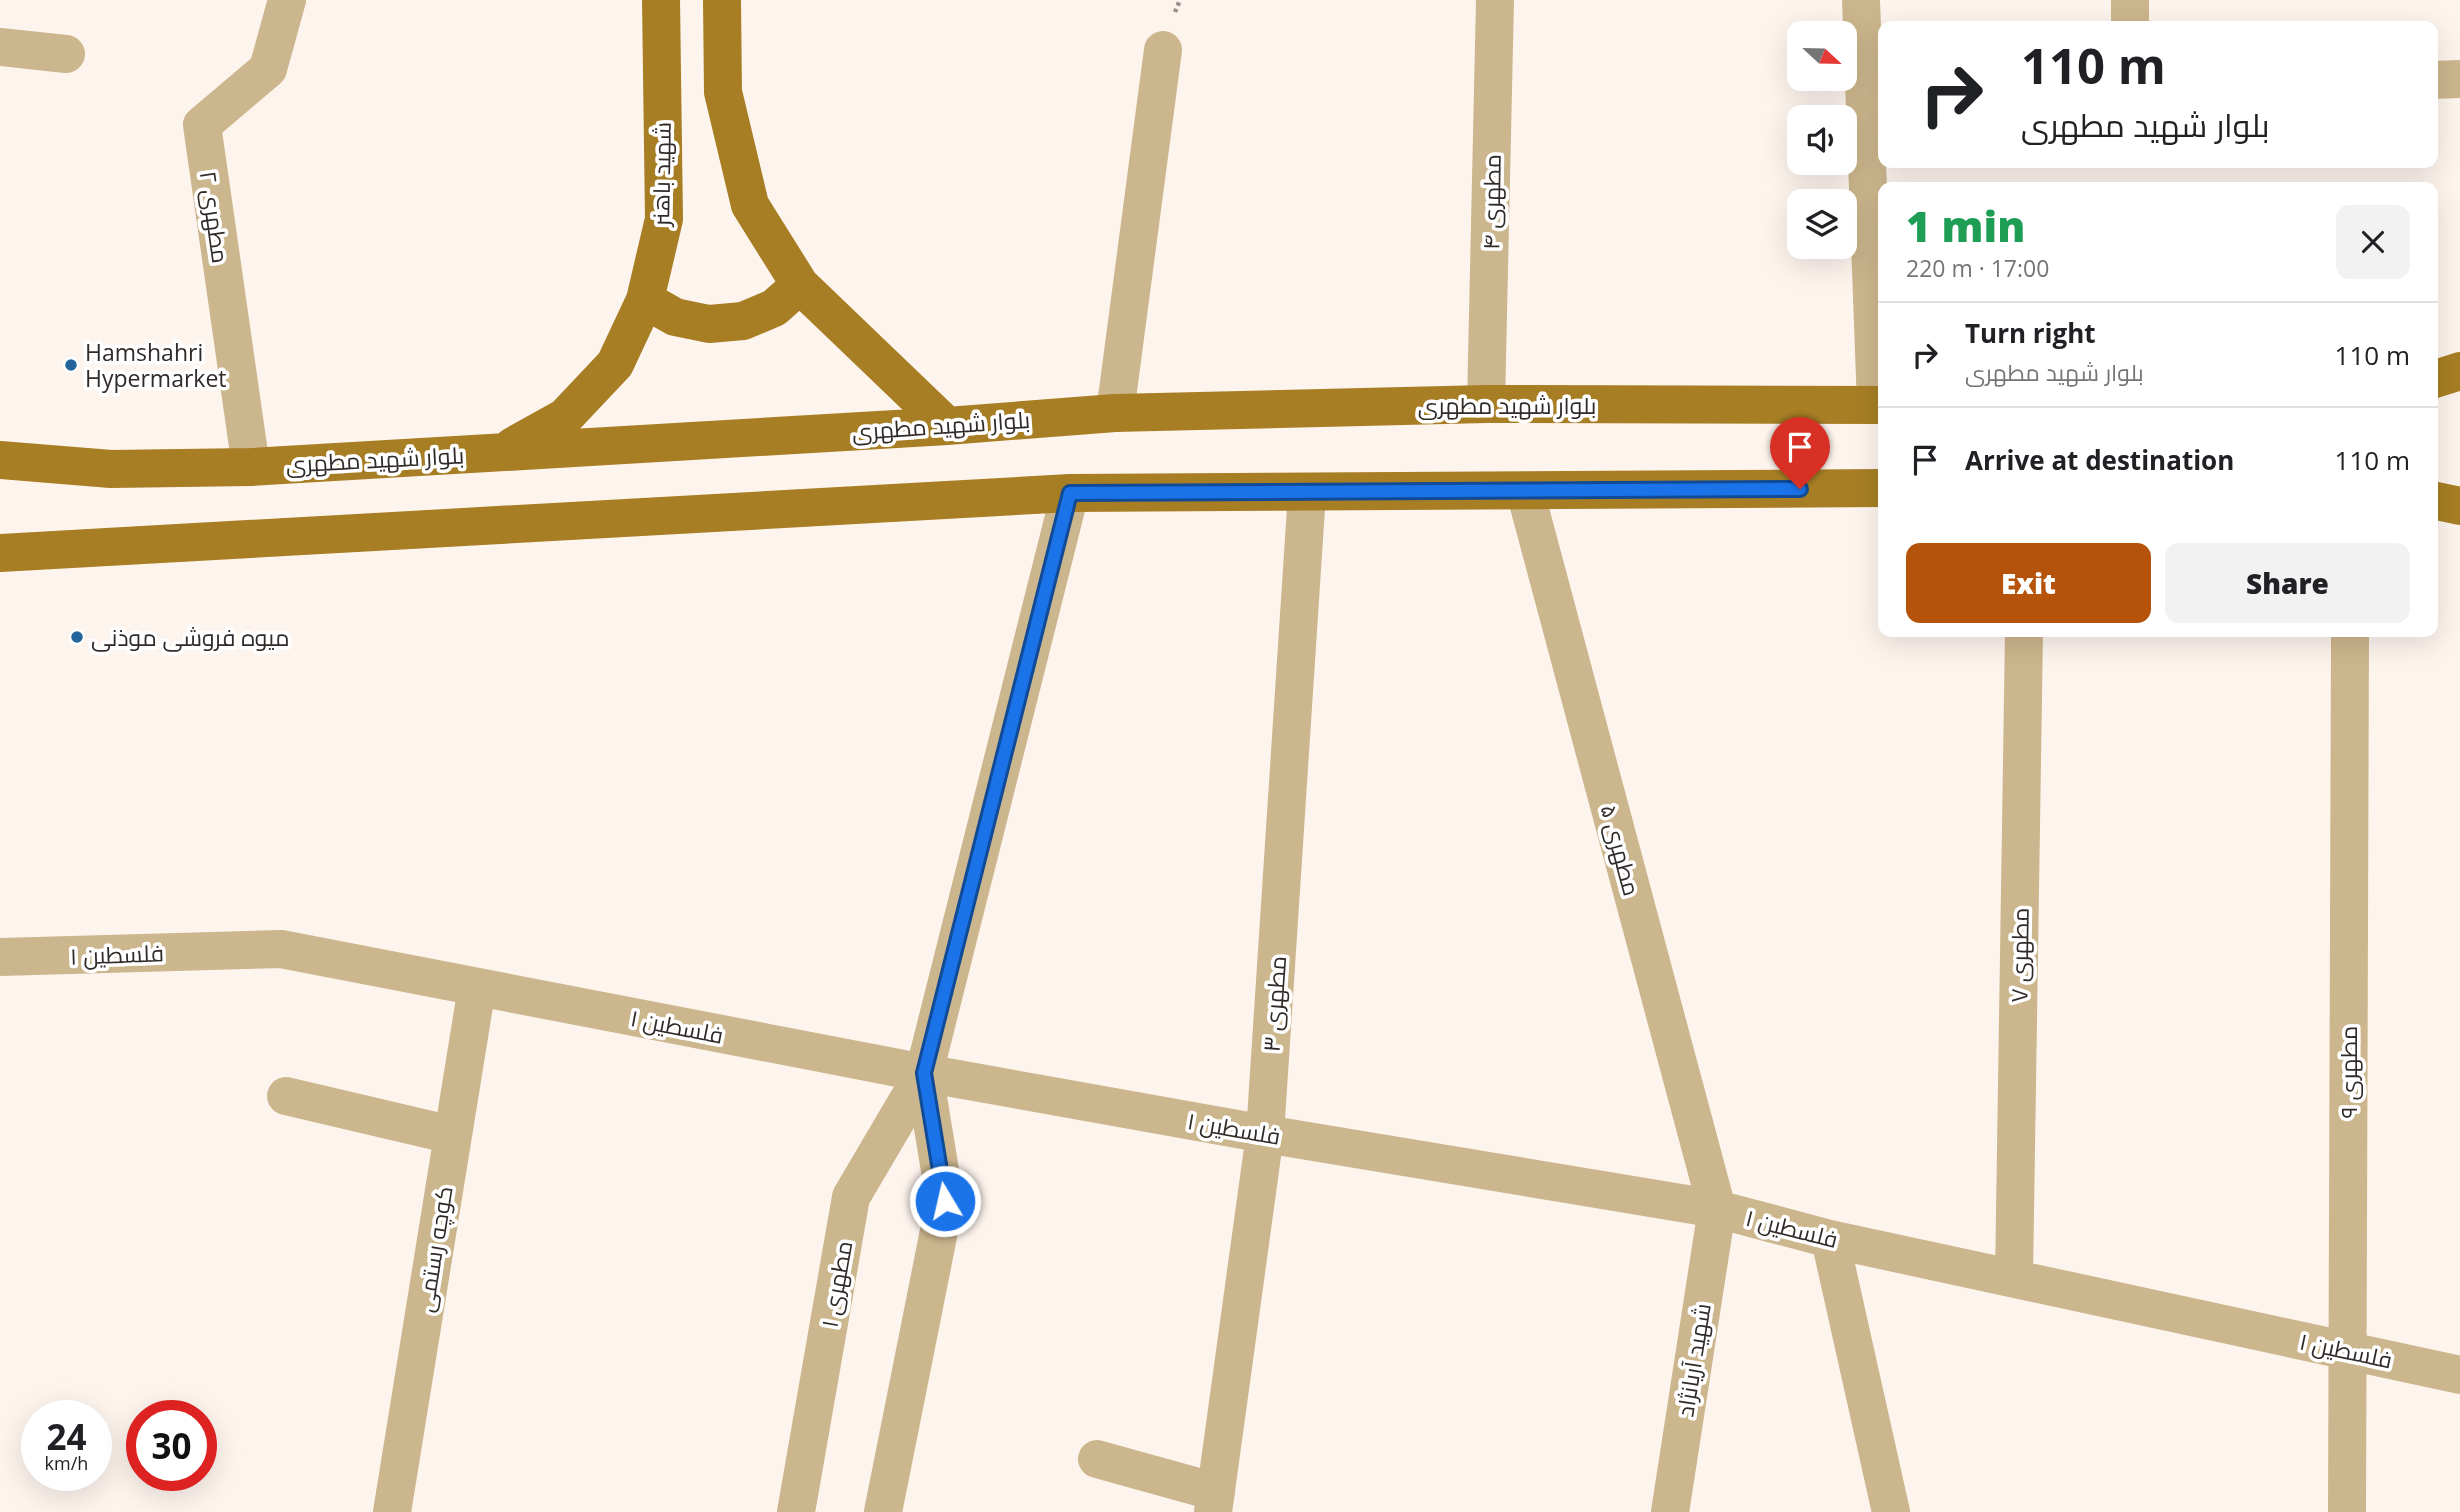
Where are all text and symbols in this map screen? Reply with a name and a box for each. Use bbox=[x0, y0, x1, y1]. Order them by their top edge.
north arrow bbox=[1787, 21, 1857, 91]
map controls bbox=[1787, 21, 1857, 259]
text: 110 m bbox=[2021, 32, 2166, 98]
icon: right bbox=[1906, 49, 1997, 140]
text: بلوار شهید مطهری bbox=[2021, 103, 2270, 146]
button: sound bbox=[1787, 105, 1857, 175]
street label: شهید باهنر bbox=[644, 122, 678, 228]
street label: مطهری ۴ bbox=[1474, 154, 1508, 250]
street label: مطهری ۲ bbox=[193, 169, 237, 265]
button: layers bbox=[1787, 189, 1857, 259]
text: 1 min bbox=[1906, 197, 2025, 254]
button: close bbox=[2336, 205, 2410, 279]
text: 220 m · 17:00 bbox=[1906, 252, 2049, 284]
text: Turn right bbox=[1965, 315, 2096, 351]
place label: Hamshahri Hypermarket bbox=[85, 336, 227, 394]
icon: right bbox=[1906, 336, 1944, 374]
text: 110 m bbox=[2335, 337, 2410, 373]
text: بلوار شهید مطهری bbox=[1965, 356, 2144, 388]
marker: Hamshahri Hypermarket bbox=[63, 357, 79, 373]
street label: بلوار شهید مطهری bbox=[1418, 389, 1596, 421]
street label: بلوار شهید مطهری bbox=[851, 403, 1031, 447]
pin bbox=[1770, 417, 1830, 489]
icon: arrive bbox=[1781, 428, 1819, 466]
street label: بلوار شهید مطهری bbox=[285, 438, 465, 480]
icon: arrive bbox=[1906, 441, 1944, 479]
text: Arrive at destination bbox=[1965, 442, 2234, 478]
text: 110 m bbox=[2335, 442, 2410, 478]
button: Exit bbox=[1906, 543, 2151, 623]
button: Share bbox=[2165, 543, 2410, 623]
place label: میوه فروشی موذنی bbox=[91, 621, 290, 653]
marker: میوه فروشی موذنی bbox=[69, 629, 85, 645]
street label: مطهری ۵ bbox=[1593, 801, 1649, 899]
street label: مطهری ۷ bbox=[2002, 907, 2036, 1003]
street label: فلسطین ۱ bbox=[69, 936, 165, 972]
street label: مطهری ۳ bbox=[1255, 955, 1293, 1053]
street label: فلسطین ۱ bbox=[628, 1001, 726, 1051]
street label: مطهری ۹ bbox=[2332, 1026, 2364, 1118]
street label: فلسطین ۱ bbox=[1185, 1104, 1283, 1152]
position arrow bbox=[908, 1164, 982, 1238]
street label: کوچه رستمی bbox=[408, 1184, 460, 1314]
street label: فلسطین ۱ bbox=[1743, 1201, 1841, 1255]
street label: مطهری ۱ bbox=[813, 1238, 859, 1330]
street label: شهید آریانژاد bbox=[1668, 1301, 1718, 1419]
street label: فلسطین ۱ bbox=[2297, 1325, 2395, 1375]
speed limit sign: 30 bbox=[126, 1400, 217, 1491]
text: 24 bbox=[46, 1413, 87, 1460]
text: km/h bbox=[45, 1451, 88, 1475]

